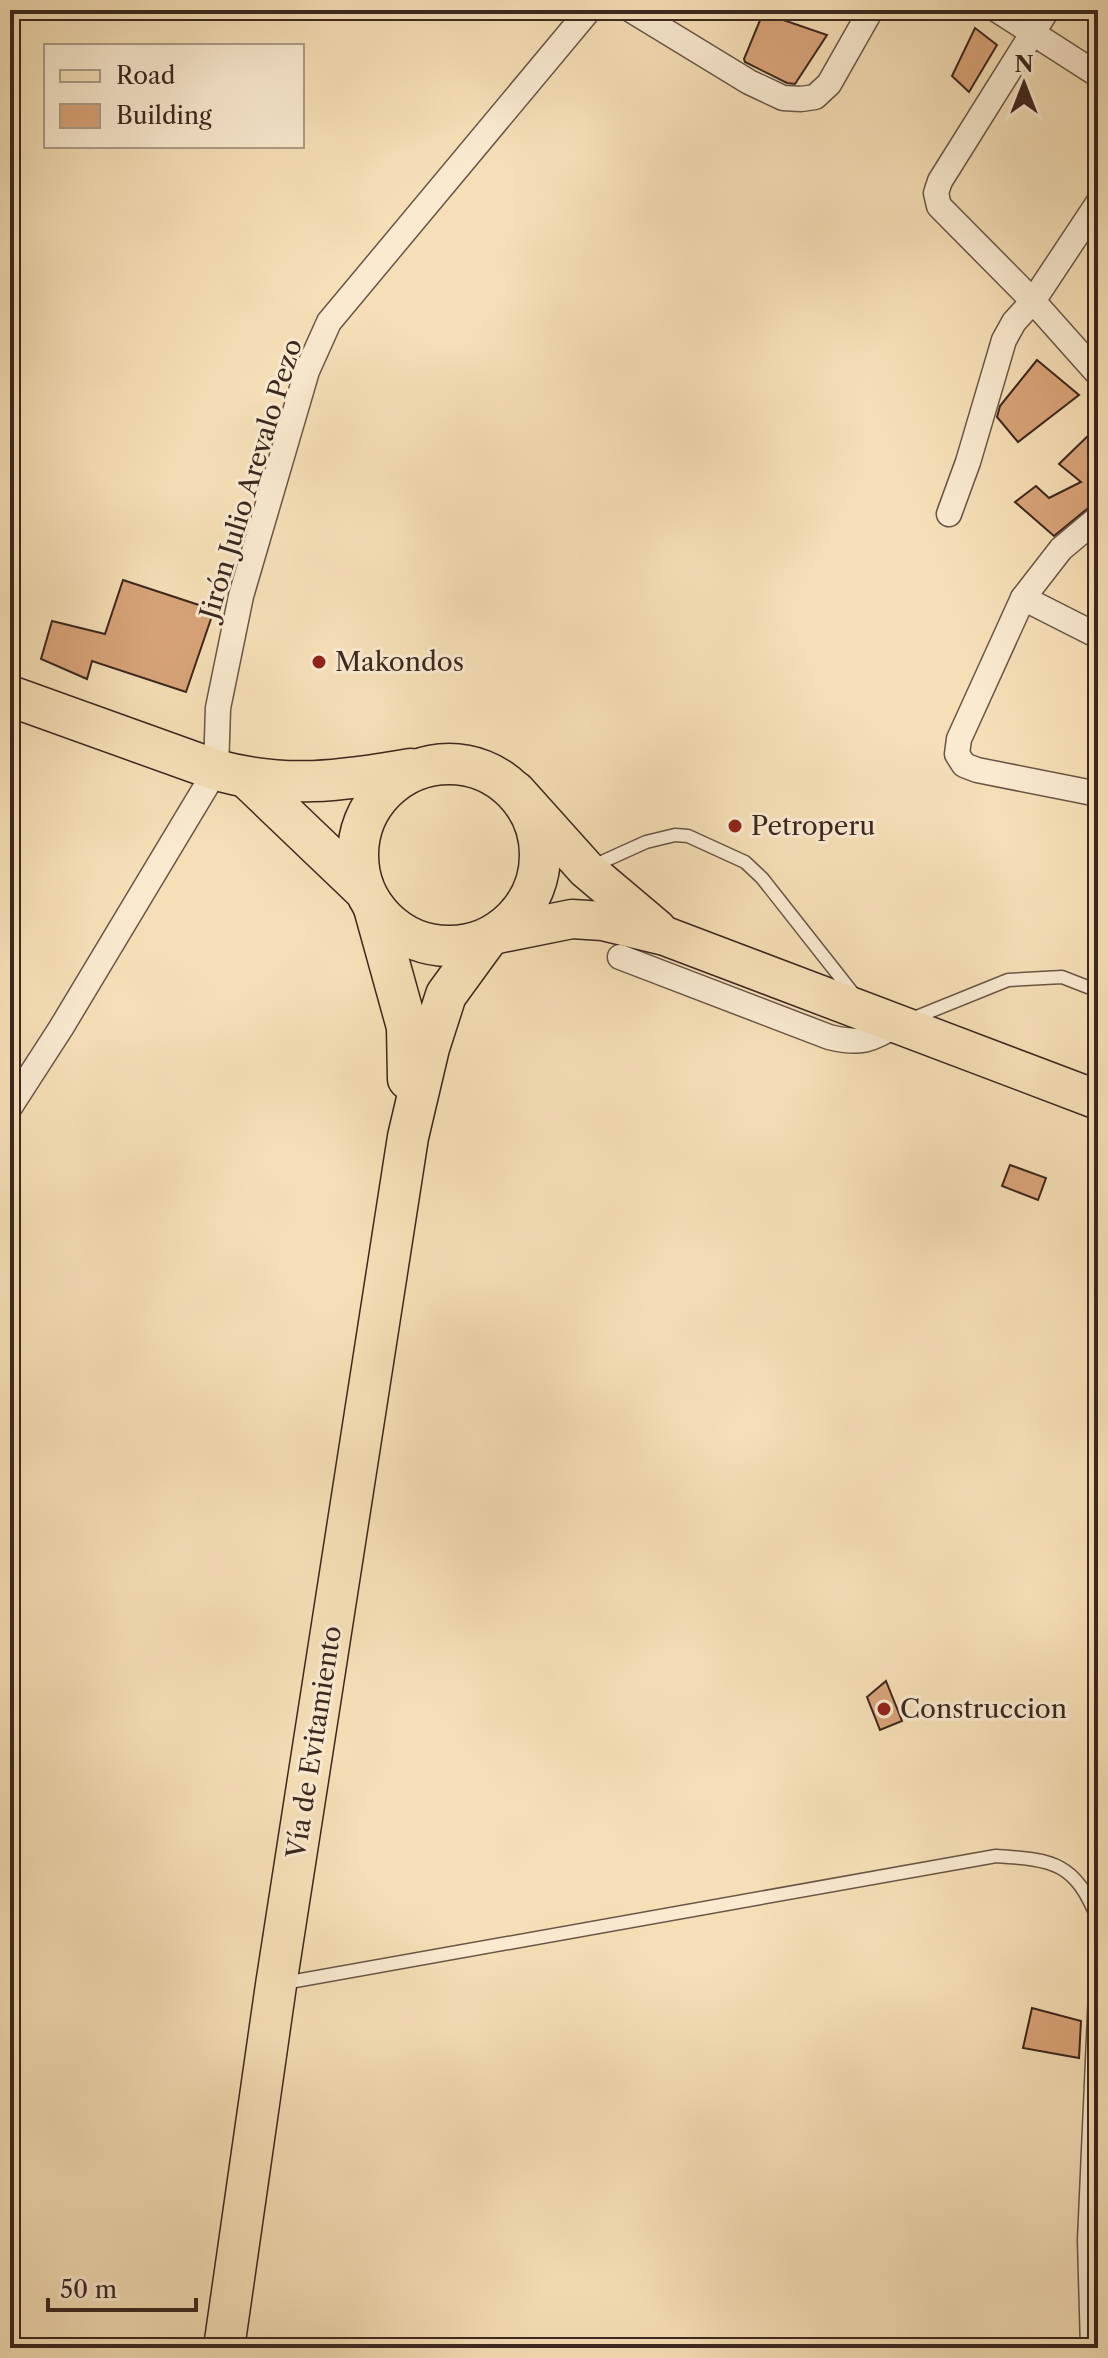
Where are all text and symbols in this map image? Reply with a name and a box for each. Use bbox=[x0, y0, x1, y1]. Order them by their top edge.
legend bbox=[44, 44, 304, 148]
north arrow bbox=[984, 44, 1064, 124]
text: N bbox=[1014, 51, 1034, 78]
text: Road bbox=[116, 61, 176, 90]
text: Building bbox=[116, 101, 212, 130]
street label: Jirón Julio Arevalo Pezo bbox=[192, 335, 309, 627]
place label: Makondos bbox=[335, 646, 464, 678]
marker: Makondos bbox=[310, 653, 328, 671]
place label: Petroperu bbox=[751, 810, 875, 842]
marker: Petroperu bbox=[726, 817, 744, 835]
street label: Vía de Evitamiento bbox=[280, 1623, 348, 1862]
place label: Construccion bbox=[900, 1693, 1067, 1725]
marker: Construccion bbox=[875, 1700, 893, 1718]
scale bar bbox=[48, 2262, 196, 2312]
text: 50 m bbox=[60, 2275, 117, 2304]

